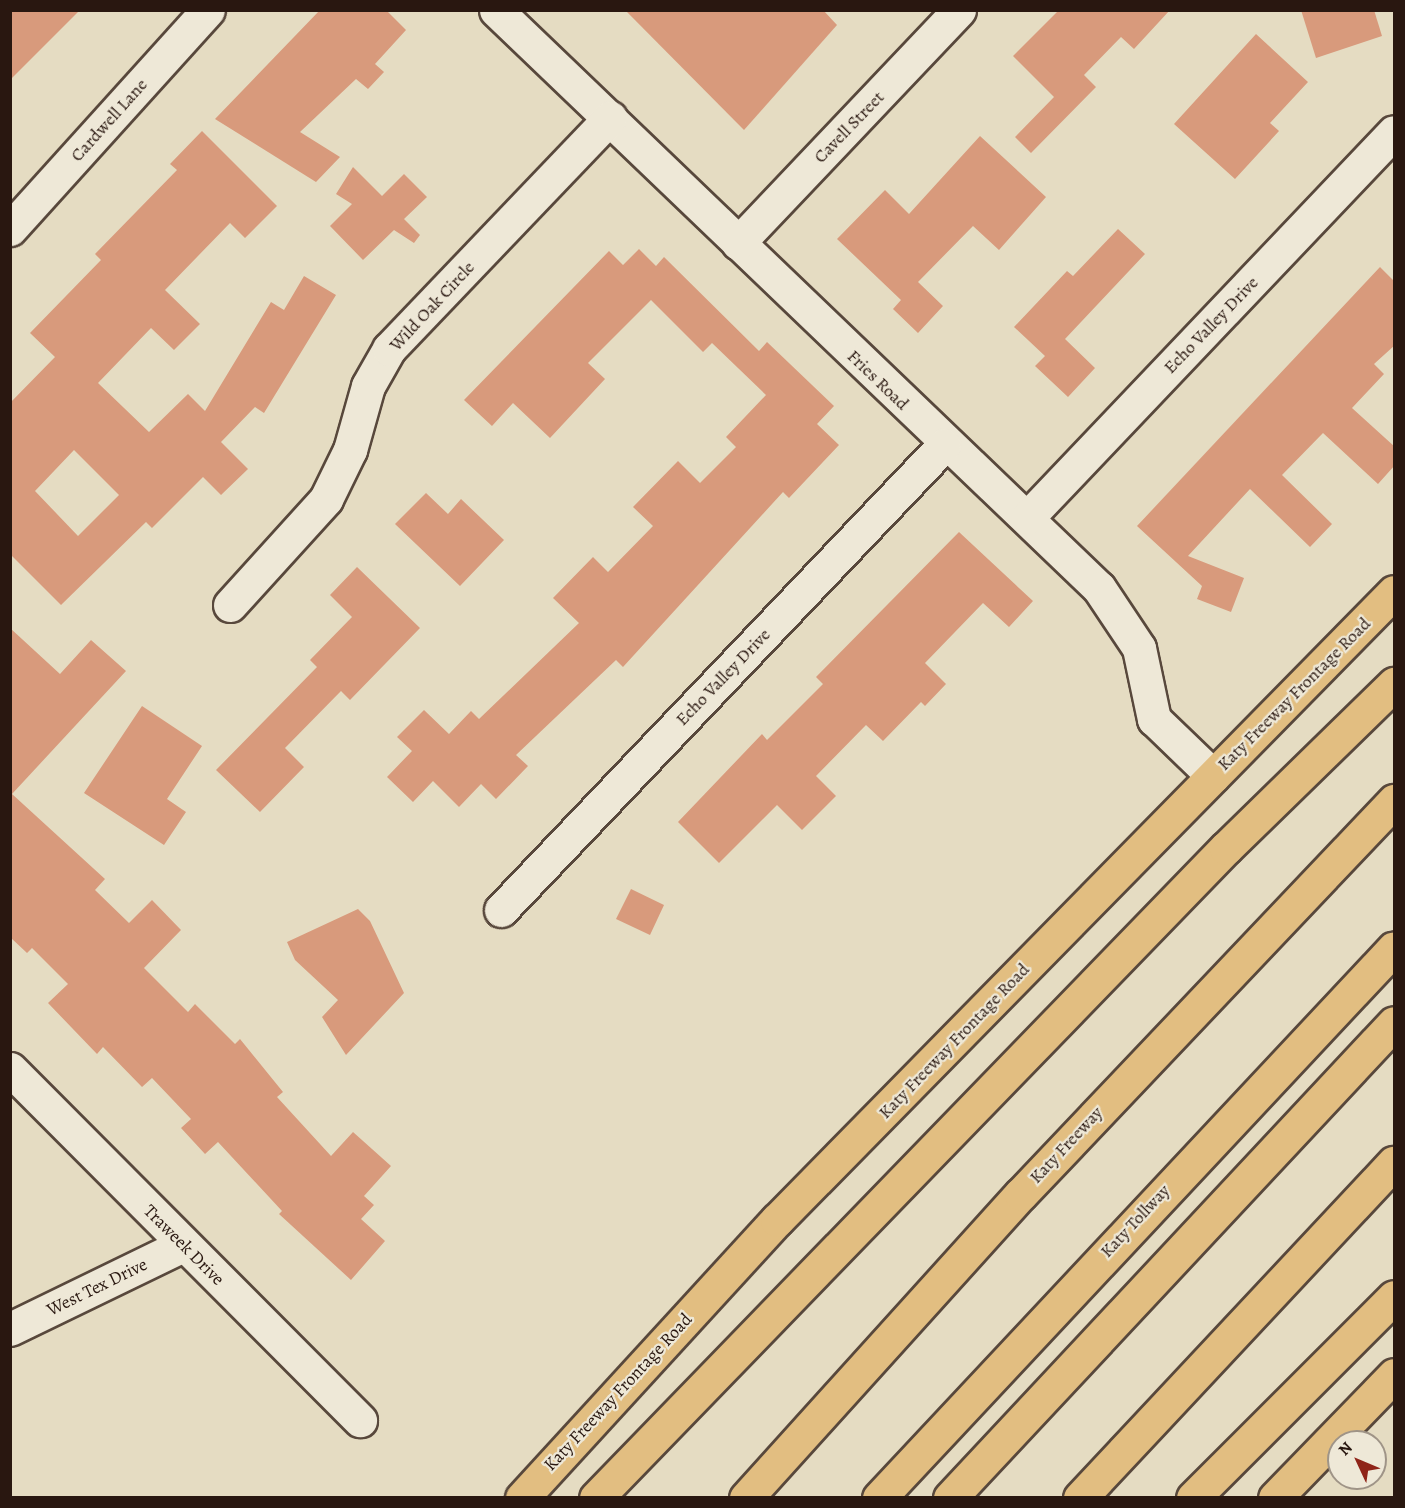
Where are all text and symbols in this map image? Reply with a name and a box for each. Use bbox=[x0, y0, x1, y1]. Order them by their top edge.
street label: Cardwell Lane bbox=[66, 74, 152, 166]
street label: Cavell Street bbox=[809, 87, 889, 167]
street label: Wild Oak Circle bbox=[385, 257, 479, 355]
street label: Echo Valley Drive bbox=[1159, 272, 1263, 378]
street label: Fries Road bbox=[843, 345, 913, 415]
street label: Katy Freeway Frontage Road bbox=[1213, 613, 1375, 775]
street label: Echo Valley Drive bbox=[671, 624, 775, 730]
street label: Katy Freeway Frontage Road bbox=[874, 959, 1034, 1123]
street label: Katy Freeway bbox=[1025, 1102, 1107, 1188]
street label: Katy Tollway bbox=[1096, 1180, 1174, 1262]
street label: Traweek Drive bbox=[139, 1200, 229, 1290]
street label: West Tex Drive bbox=[43, 1253, 151, 1321]
street label: Katy Freeway Frontage Road bbox=[539, 1309, 697, 1475]
north arrow bbox=[1327, 1430, 1387, 1490]
text: N bbox=[1334, 1437, 1357, 1461]

